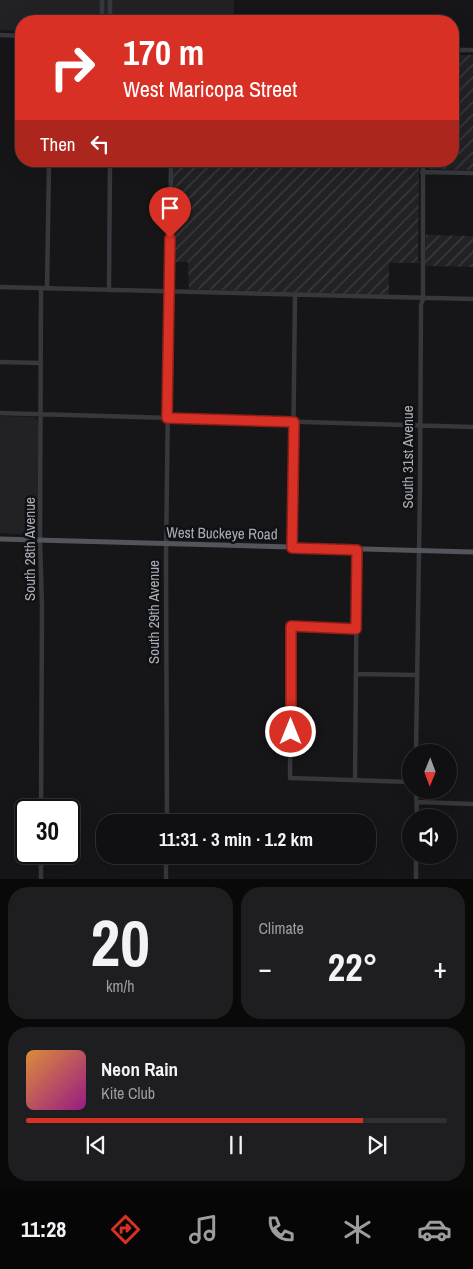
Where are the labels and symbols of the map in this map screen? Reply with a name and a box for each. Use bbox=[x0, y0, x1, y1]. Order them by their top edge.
pin bbox=[149, 187, 191, 238]
street label: South 31st Avenue bbox=[397, 405, 418, 509]
street label: South 28th Avenue bbox=[19, 497, 40, 601]
street label: West Buckeye Road bbox=[166, 522, 278, 544]
street label: South 29th Avenue bbox=[143, 560, 164, 664]
position arrow bbox=[264, 705, 316, 757]
north arrow bbox=[402, 744, 458, 799]
speed limit sign: 30 bbox=[15, 799, 80, 864]

